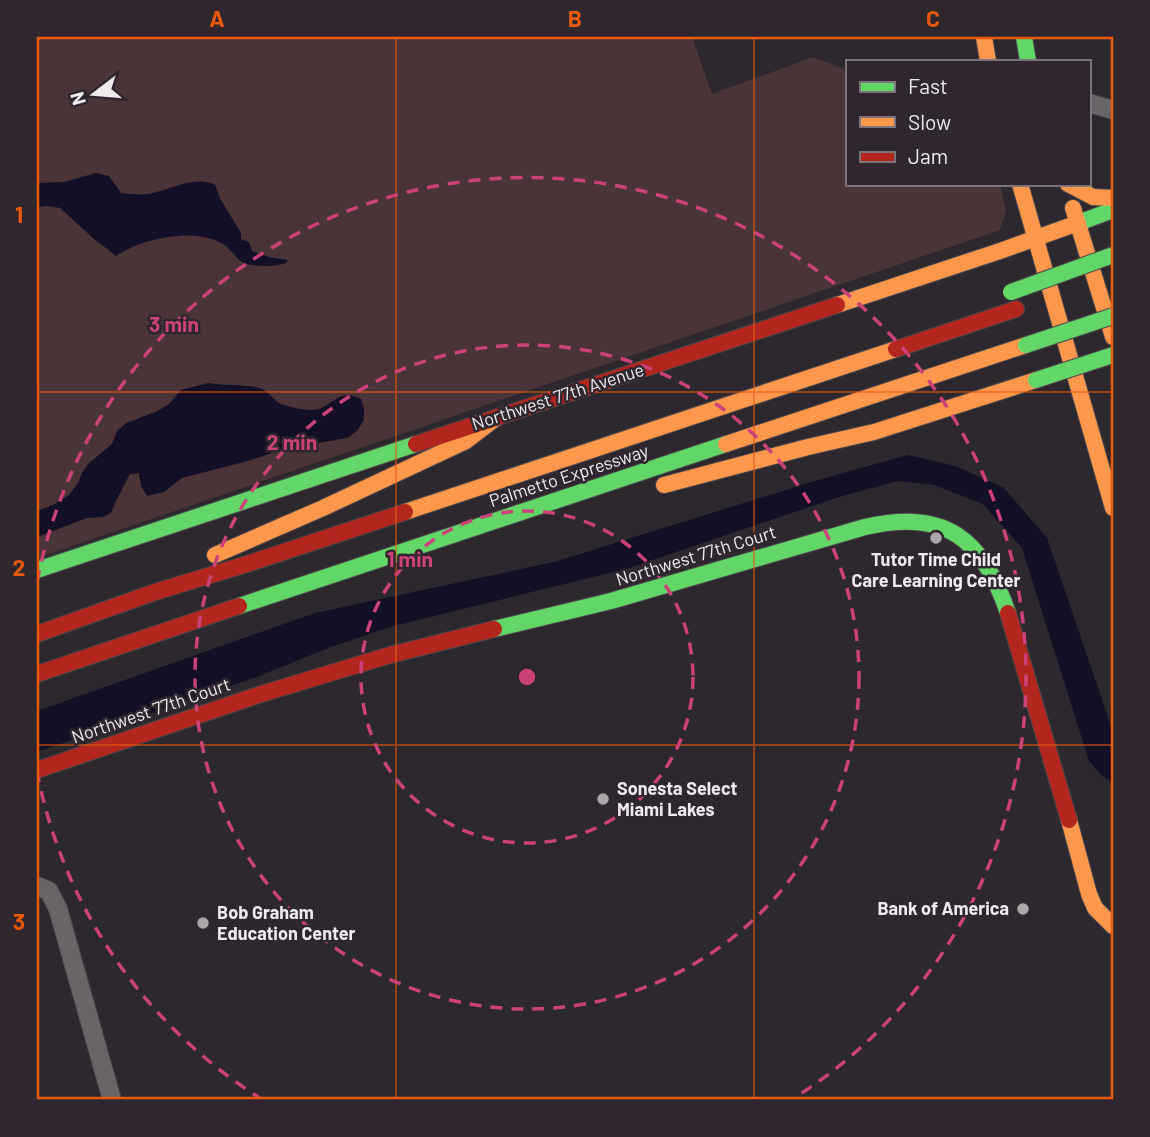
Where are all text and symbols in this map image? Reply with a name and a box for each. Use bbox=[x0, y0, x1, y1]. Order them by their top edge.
text: A bbox=[209, 4, 225, 32]
text: B bbox=[568, 4, 582, 32]
text: C bbox=[926, 4, 940, 32]
north arrow bbox=[60, 60, 130, 130]
legend bbox=[846, 60, 1090, 186]
text: Fast bbox=[908, 73, 948, 98]
text: N bbox=[64, 90, 90, 108]
text: Slow bbox=[908, 109, 951, 134]
text: Jam bbox=[908, 143, 948, 168]
text: 1 bbox=[15, 200, 23, 228]
text: 3 min bbox=[149, 311, 199, 336]
street label: Northwest 77th Avenue bbox=[469, 358, 647, 434]
text: 2 min bbox=[267, 429, 317, 454]
street label: Palmetto Expressway bbox=[486, 439, 651, 511]
street label: Northwest 77th Court bbox=[613, 520, 778, 590]
marker: Tutor Time Child Care Learning Center bbox=[928, 530, 944, 546]
text: 1 min bbox=[387, 546, 433, 571]
place label: Tutor Time Child Care Learning Center bbox=[852, 548, 1021, 591]
text: 2 bbox=[13, 553, 25, 581]
centre of rings bbox=[515, 665, 539, 689]
street label: Northwest 77th Court bbox=[68, 673, 233, 748]
place label: Sonesta Select Miami Lakes bbox=[617, 777, 738, 820]
marker: Sonesta Select Miami Lakes bbox=[595, 791, 611, 807]
place label: Bank of America bbox=[877, 897, 1009, 919]
place label: Bob Graham Education Center bbox=[217, 901, 356, 944]
marker: Bank of America bbox=[1015, 901, 1031, 917]
text: 3 bbox=[13, 907, 25, 935]
marker: Bob Graham Education Center bbox=[195, 915, 211, 931]

